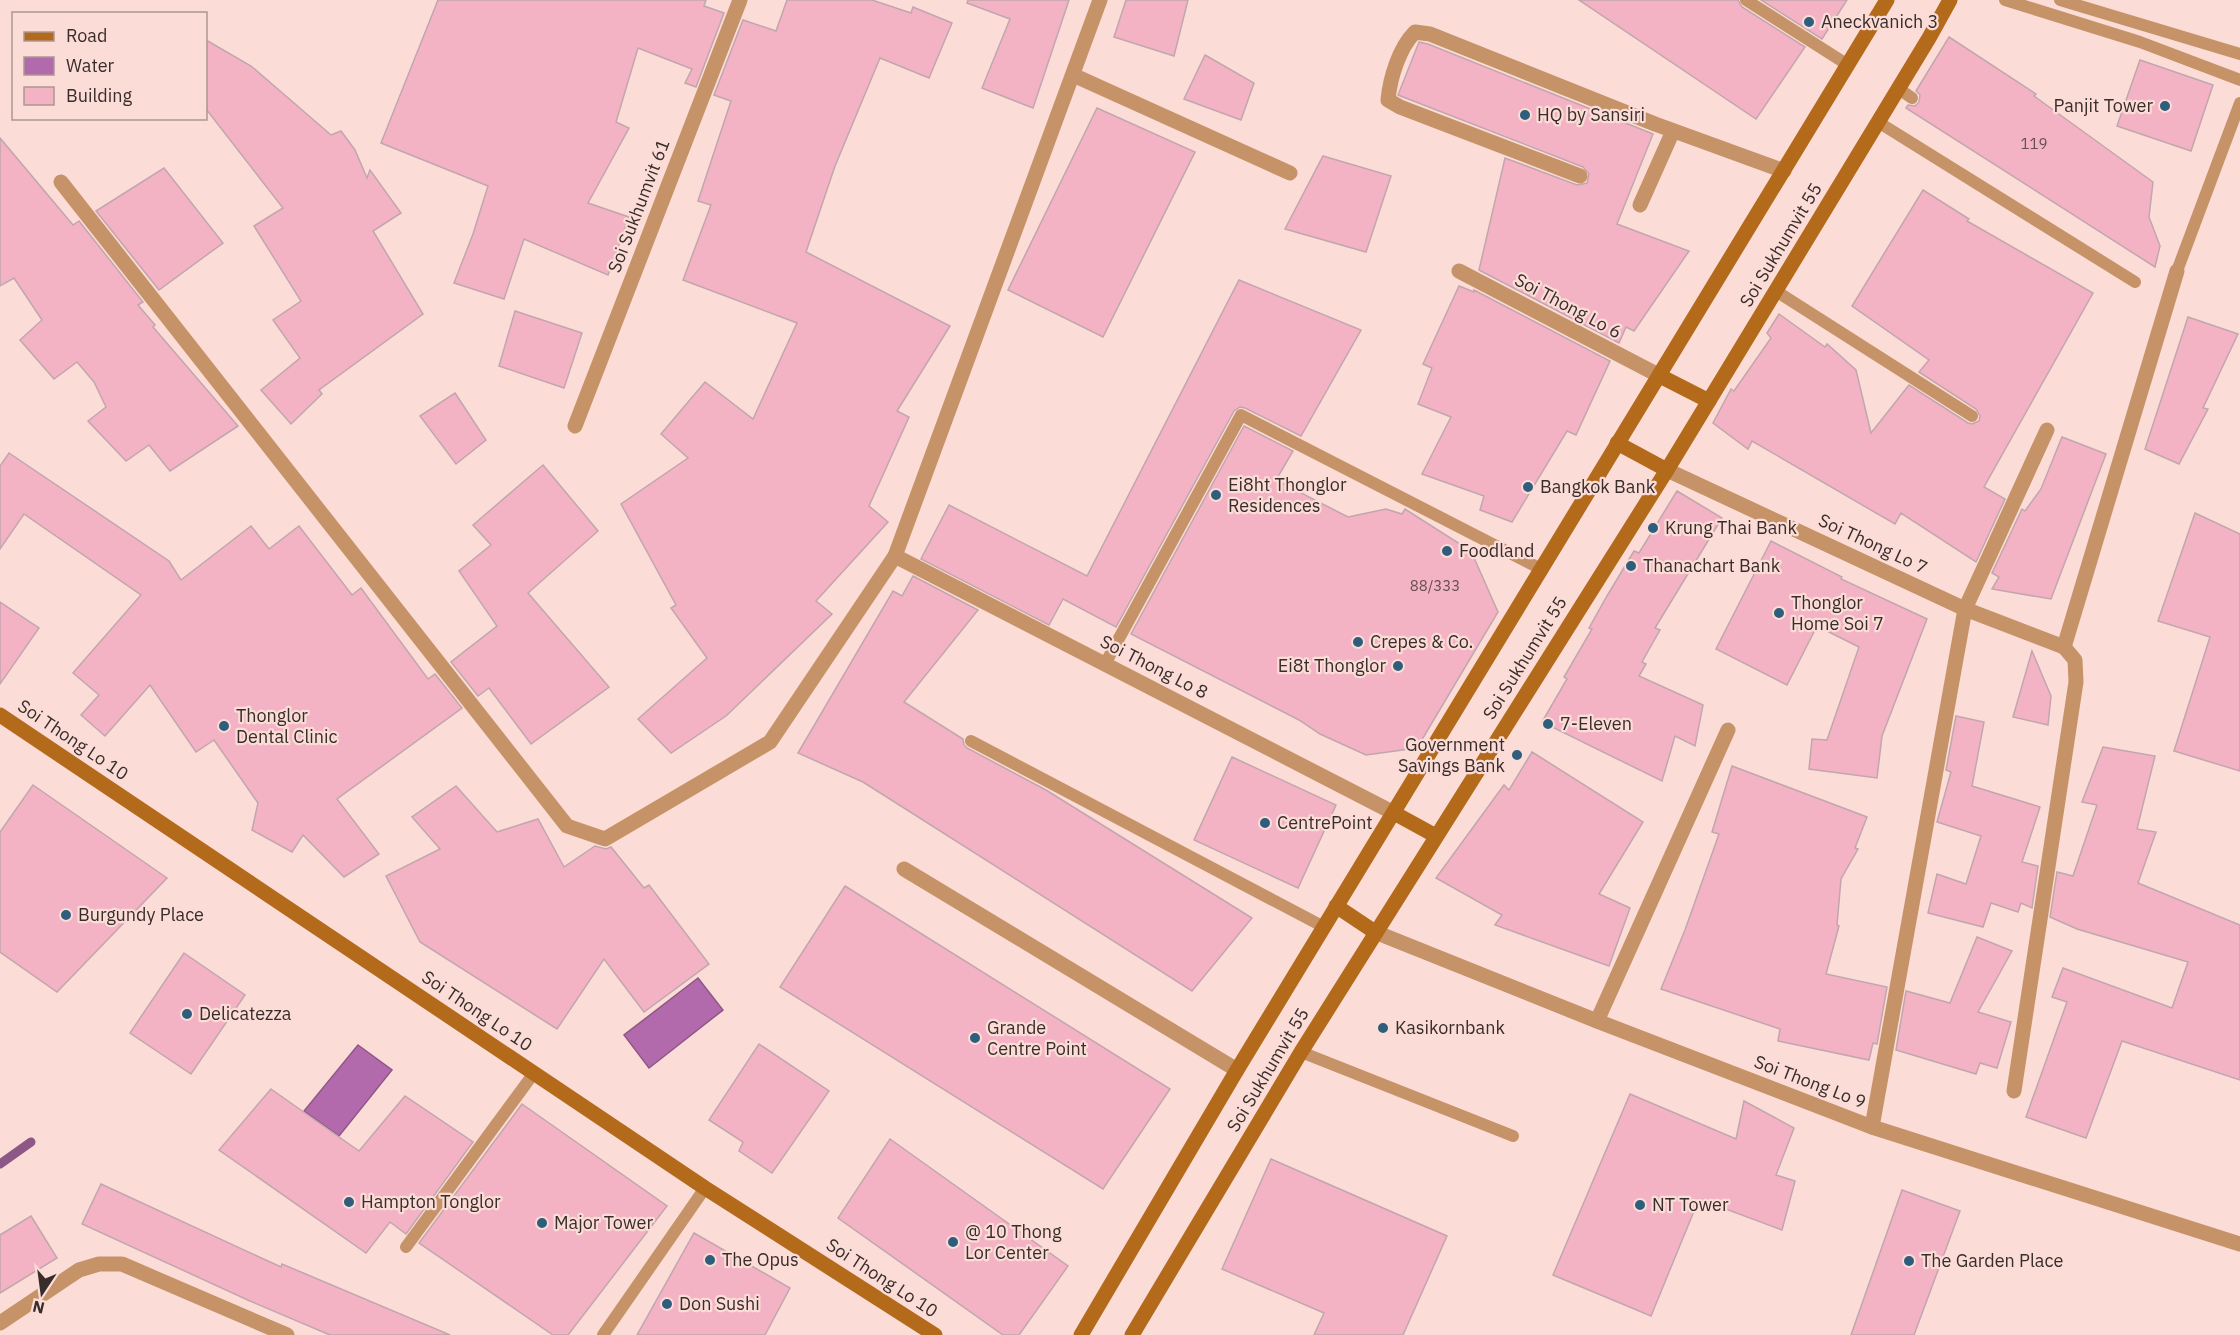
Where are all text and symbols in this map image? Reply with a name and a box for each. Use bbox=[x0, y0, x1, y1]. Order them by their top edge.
place label: Aneckvanich 3 bbox=[1821, 10, 1938, 33]
legend bbox=[12, 12, 207, 120]
marker: Aneckvanich 3 bbox=[1802, 15, 1816, 29]
text: Road bbox=[66, 24, 107, 47]
text: Water bbox=[66, 54, 115, 77]
text: Building bbox=[66, 84, 133, 107]
place label: Panjit Tower bbox=[2054, 94, 2153, 117]
marker: Panjit Tower bbox=[2158, 99, 2172, 113]
place label: HQ by Sansiri bbox=[1537, 103, 1645, 126]
marker: HQ by Sansiri bbox=[1518, 108, 1532, 122]
house number: 119 bbox=[2020, 134, 2048, 153]
street label: Soi Sukhumvit 61 bbox=[603, 136, 675, 276]
street label: Soi Sukhumvit 55 bbox=[1734, 178, 1827, 311]
street label: Soi Thong Lo 6 bbox=[1511, 268, 1626, 343]
place label: Ei8ht Thonglor Residences bbox=[1228, 473, 1347, 517]
place label: Bangkok Bank bbox=[1540, 475, 1656, 498]
marker: Bangkok Bank bbox=[1521, 480, 1535, 494]
marker: Ei8ht Thonglor Residences bbox=[1209, 488, 1223, 502]
street label: Soi Thong Lo 7 bbox=[1815, 508, 1931, 579]
place label: Krung Thai Bank bbox=[1665, 516, 1798, 539]
marker: Krung Thai Bank bbox=[1646, 521, 1660, 535]
place label: Foodland bbox=[1459, 539, 1534, 562]
marker: Foodland bbox=[1440, 544, 1454, 558]
place label: Thanachart Bank bbox=[1643, 554, 1781, 577]
marker: Thanachart Bank bbox=[1624, 559, 1638, 573]
house number: 88/333 bbox=[1410, 576, 1460, 595]
place label: Thonglor Home Soi 7 bbox=[1791, 591, 1884, 635]
street label: Soi Sukhumvit 55 bbox=[1477, 592, 1572, 724]
marker: Thonglor Home Soi 7 bbox=[1772, 606, 1786, 620]
street label: Soi Thong Lo 8 bbox=[1097, 630, 1212, 704]
place label: Crepes & Co. bbox=[1370, 630, 1473, 653]
marker: Crepes & Co. bbox=[1351, 635, 1365, 649]
place label: Ei8t Thonglor bbox=[1278, 654, 1386, 677]
marker: Ei8t Thonglor bbox=[1391, 659, 1405, 673]
street label: Soi Thong Lo 10 bbox=[14, 694, 133, 785]
place label: Thonglor Dental Clinic bbox=[236, 704, 338, 748]
place label: 7-Eleven bbox=[1560, 712, 1632, 735]
marker: 7-Eleven bbox=[1541, 717, 1555, 731]
marker: Thonglor Dental Clinic bbox=[217, 719, 231, 733]
place label: Government Savings Bank bbox=[1398, 733, 1506, 777]
marker: Government Savings Bank bbox=[1510, 748, 1524, 762]
place label: CentrePoint bbox=[1277, 811, 1373, 834]
marker: CentrePoint bbox=[1258, 816, 1272, 830]
place label: Burgundy Place bbox=[78, 903, 204, 926]
marker: Burgundy Place bbox=[59, 908, 73, 922]
street label: Soi Thong Lo 10 bbox=[418, 965, 537, 1056]
place label: Delicatezza bbox=[199, 1002, 292, 1025]
street label: Soi Sukhumvit 55 bbox=[1221, 1003, 1314, 1136]
marker: Delicatezza bbox=[180, 1007, 194, 1021]
place label: Grande Centre Point bbox=[987, 1016, 1087, 1060]
place label: Kasikornbank bbox=[1395, 1016, 1505, 1039]
marker: Kasikornbank bbox=[1376, 1021, 1390, 1035]
marker: Grande Centre Point bbox=[968, 1031, 982, 1045]
street label: Soi Thong Lo 9 bbox=[1751, 1050, 1869, 1113]
place label: Hampton Tonglor bbox=[361, 1190, 501, 1213]
place label: NT Tower bbox=[1652, 1193, 1729, 1216]
marker: Hampton Tonglor bbox=[342, 1195, 356, 1209]
marker: NT Tower bbox=[1633, 1198, 1647, 1212]
place label: Major Tower bbox=[554, 1211, 653, 1234]
marker: Major Tower bbox=[535, 1216, 549, 1230]
place label: @ 10 Thong Lor Center bbox=[965, 1220, 1062, 1264]
street label: Soi Thong Lo 10 bbox=[822, 1233, 942, 1322]
marker: @ 10 Thong Lor Center bbox=[946, 1235, 960, 1249]
place label: The Opus bbox=[722, 1248, 799, 1271]
place label: The Garden Place bbox=[1921, 1249, 2063, 1272]
marker: The Opus bbox=[703, 1253, 717, 1267]
marker: The Garden Place bbox=[1902, 1254, 1916, 1268]
north arrow bbox=[12, 1263, 72, 1323]
place label: Don Sushi bbox=[679, 1292, 760, 1315]
text: N bbox=[31, 1297, 47, 1319]
marker: Don Sushi bbox=[660, 1297, 674, 1311]

